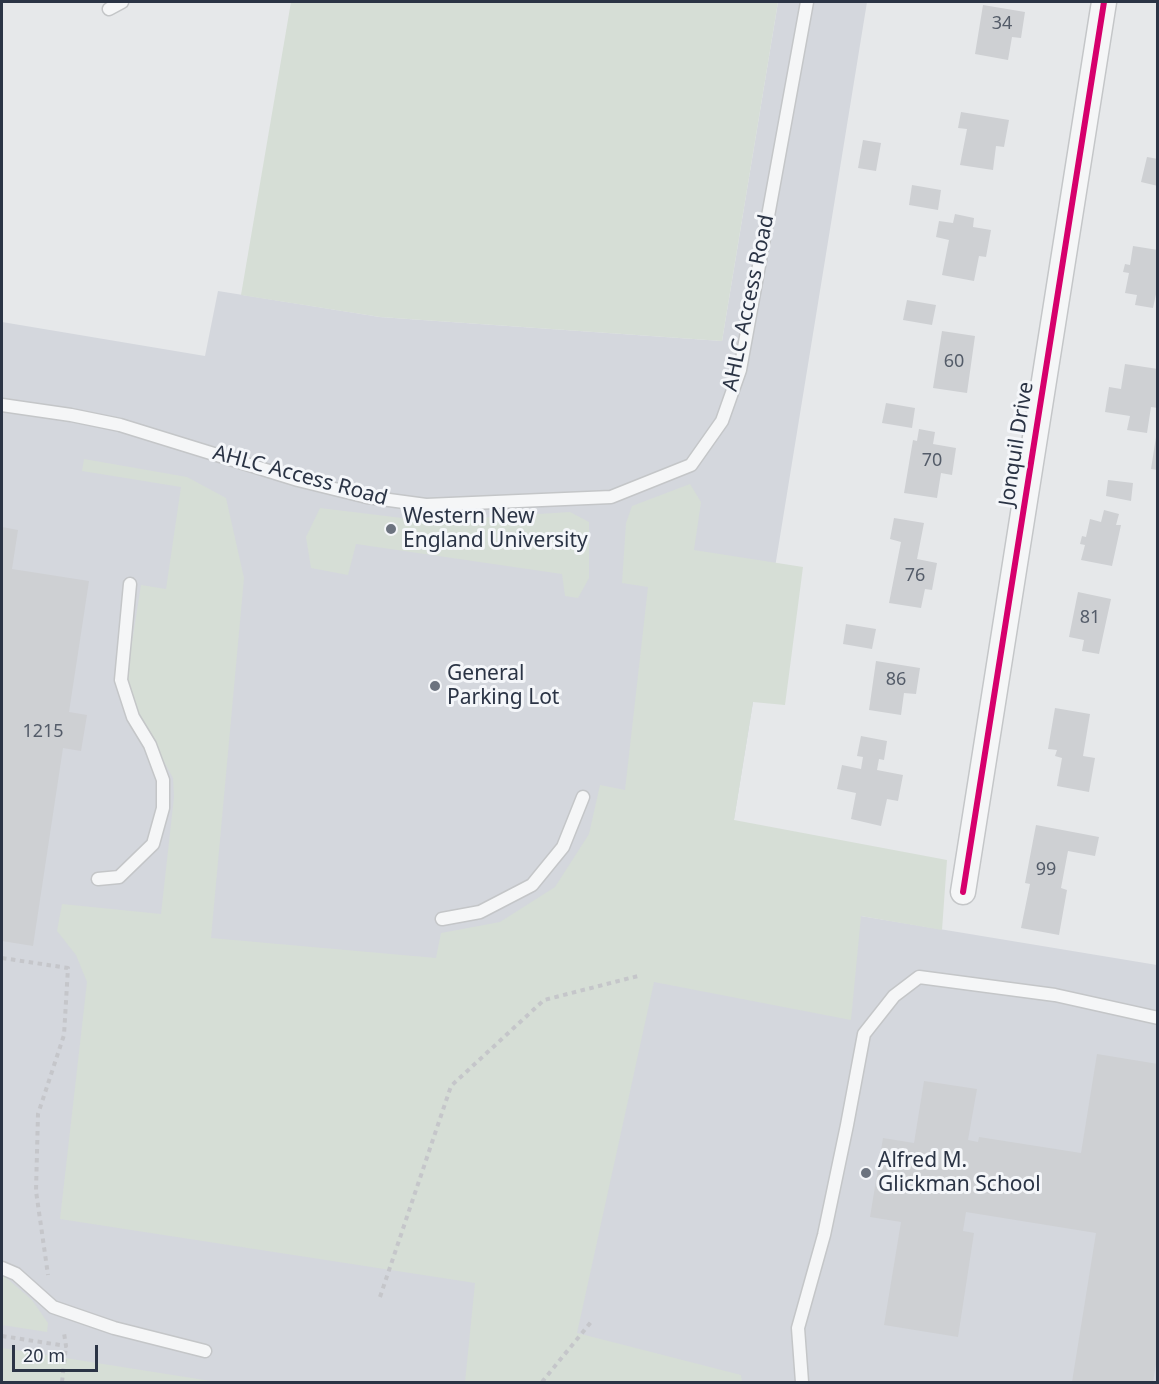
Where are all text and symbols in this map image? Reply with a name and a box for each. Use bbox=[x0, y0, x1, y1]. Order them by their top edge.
house number: 34 bbox=[992, 13, 1012, 35]
street label: AHLC Access Road bbox=[718, 212, 780, 394]
house number: 60 bbox=[944, 351, 964, 373]
street label: Jonquil Drive bbox=[995, 380, 1039, 508]
street label: AHLC Access Road bbox=[210, 441, 390, 511]
house number: 70 bbox=[922, 450, 942, 472]
place label: Western New England University bbox=[403, 504, 588, 554]
marker: Western New England University bbox=[384, 522, 398, 536]
house number: 76 bbox=[905, 565, 925, 587]
house number: 81 bbox=[1080, 607, 1100, 629]
place label: General Parking Lot bbox=[447, 661, 559, 711]
house number: 86 bbox=[886, 669, 906, 691]
marker: General Parking Lot bbox=[428, 679, 442, 693]
house number: 1215 bbox=[22, 721, 64, 743]
house number: 99 bbox=[1036, 859, 1056, 881]
place label: Alfred M. Glickman School bbox=[878, 1148, 1041, 1198]
marker: Alfred M. Glickman School bbox=[859, 1166, 873, 1180]
scale bar bbox=[15, 1333, 100, 1371]
text: 20 m bbox=[23, 1343, 65, 1367]

